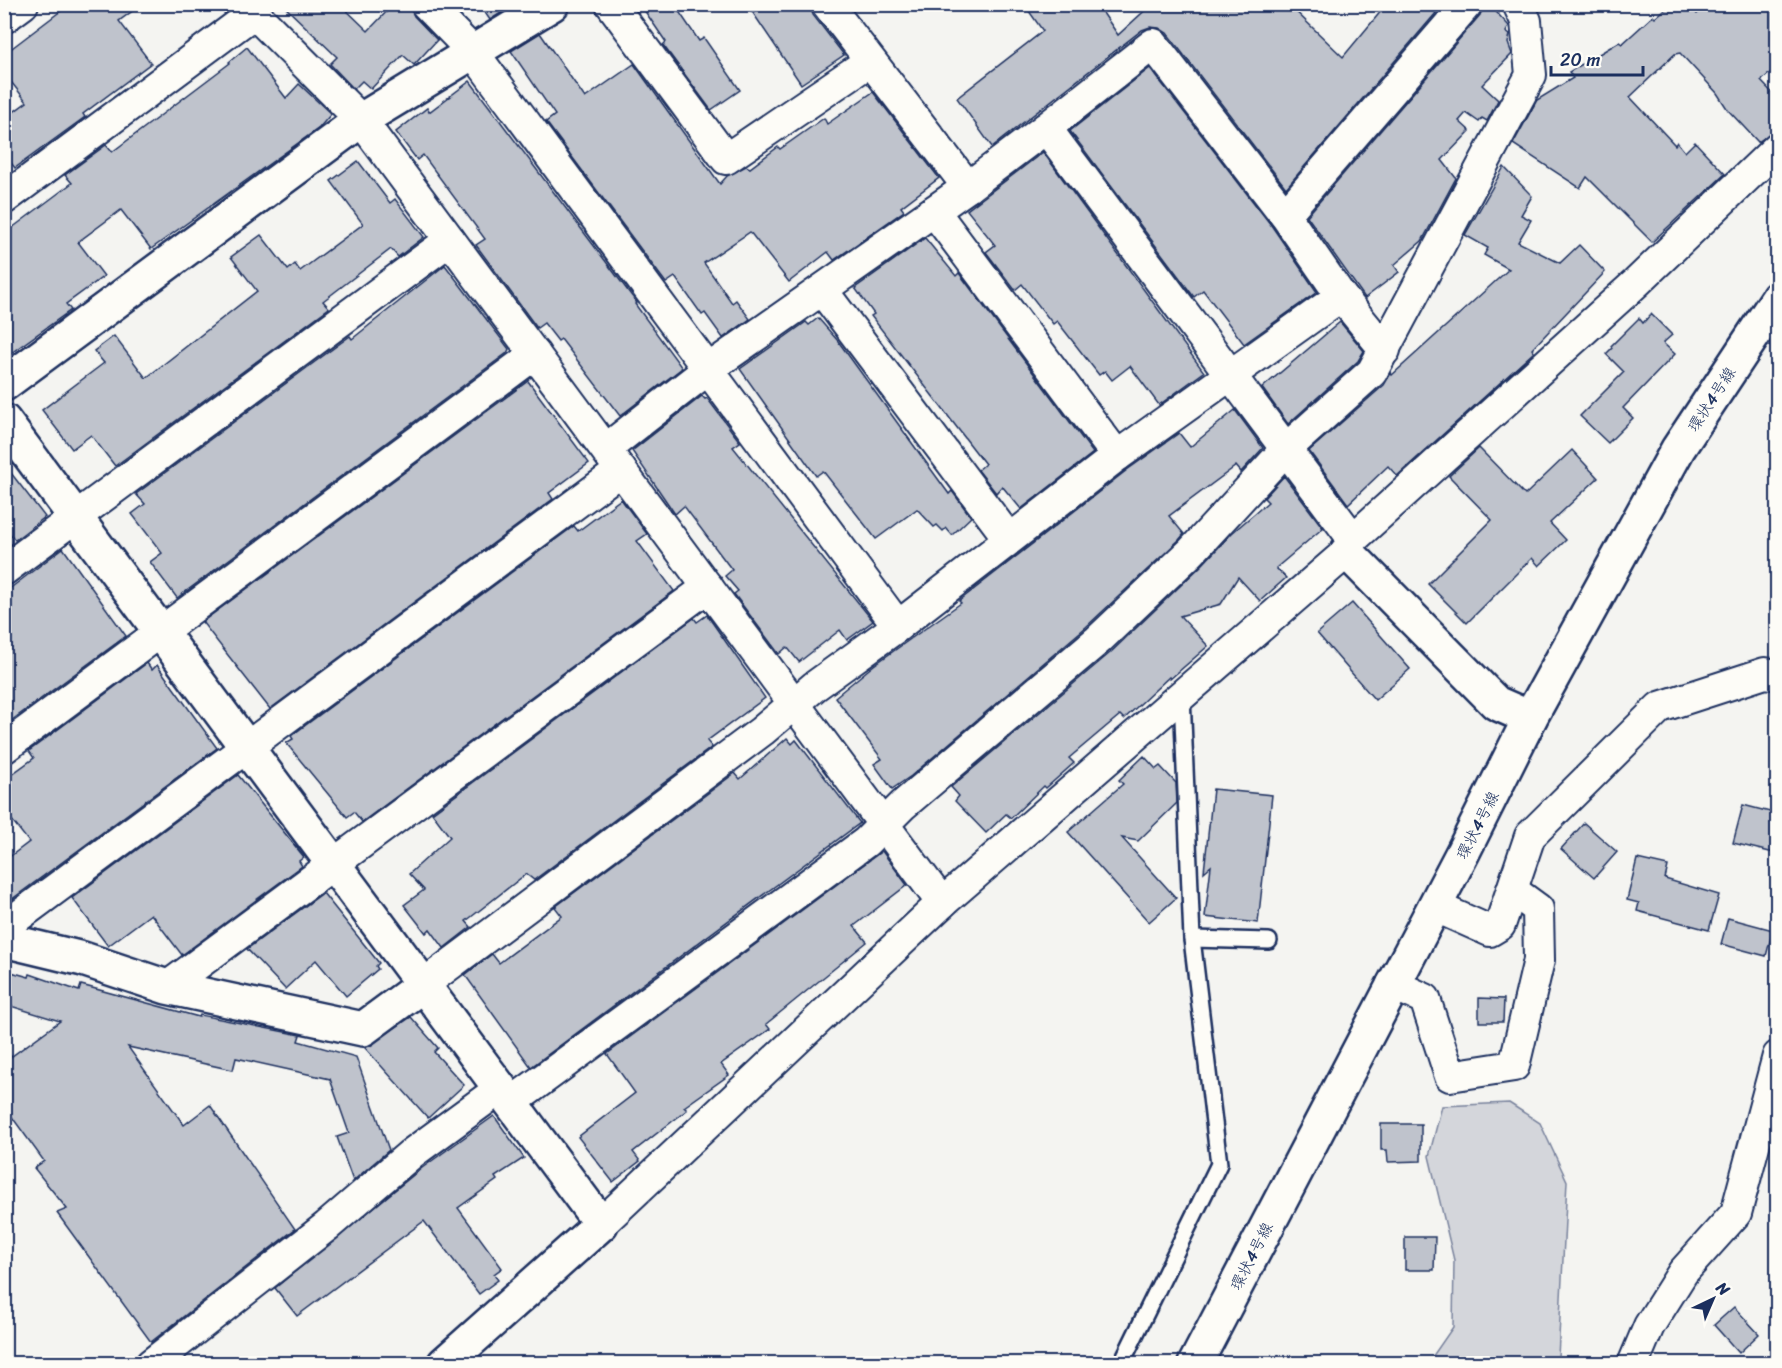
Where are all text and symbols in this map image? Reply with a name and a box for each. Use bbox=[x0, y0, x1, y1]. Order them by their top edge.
scale bar bbox=[1551, 39, 1642, 77]
text: 20 m bbox=[1560, 44, 1600, 76]
street label: 環状4号線 bbox=[1679, 360, 1744, 438]
street label: 環状4号線 bbox=[1448, 786, 1507, 865]
street label: 環状4号線 bbox=[1222, 1217, 1281, 1296]
north arrow bbox=[1683, 1269, 1743, 1329]
text: N bbox=[1708, 1274, 1738, 1303]

